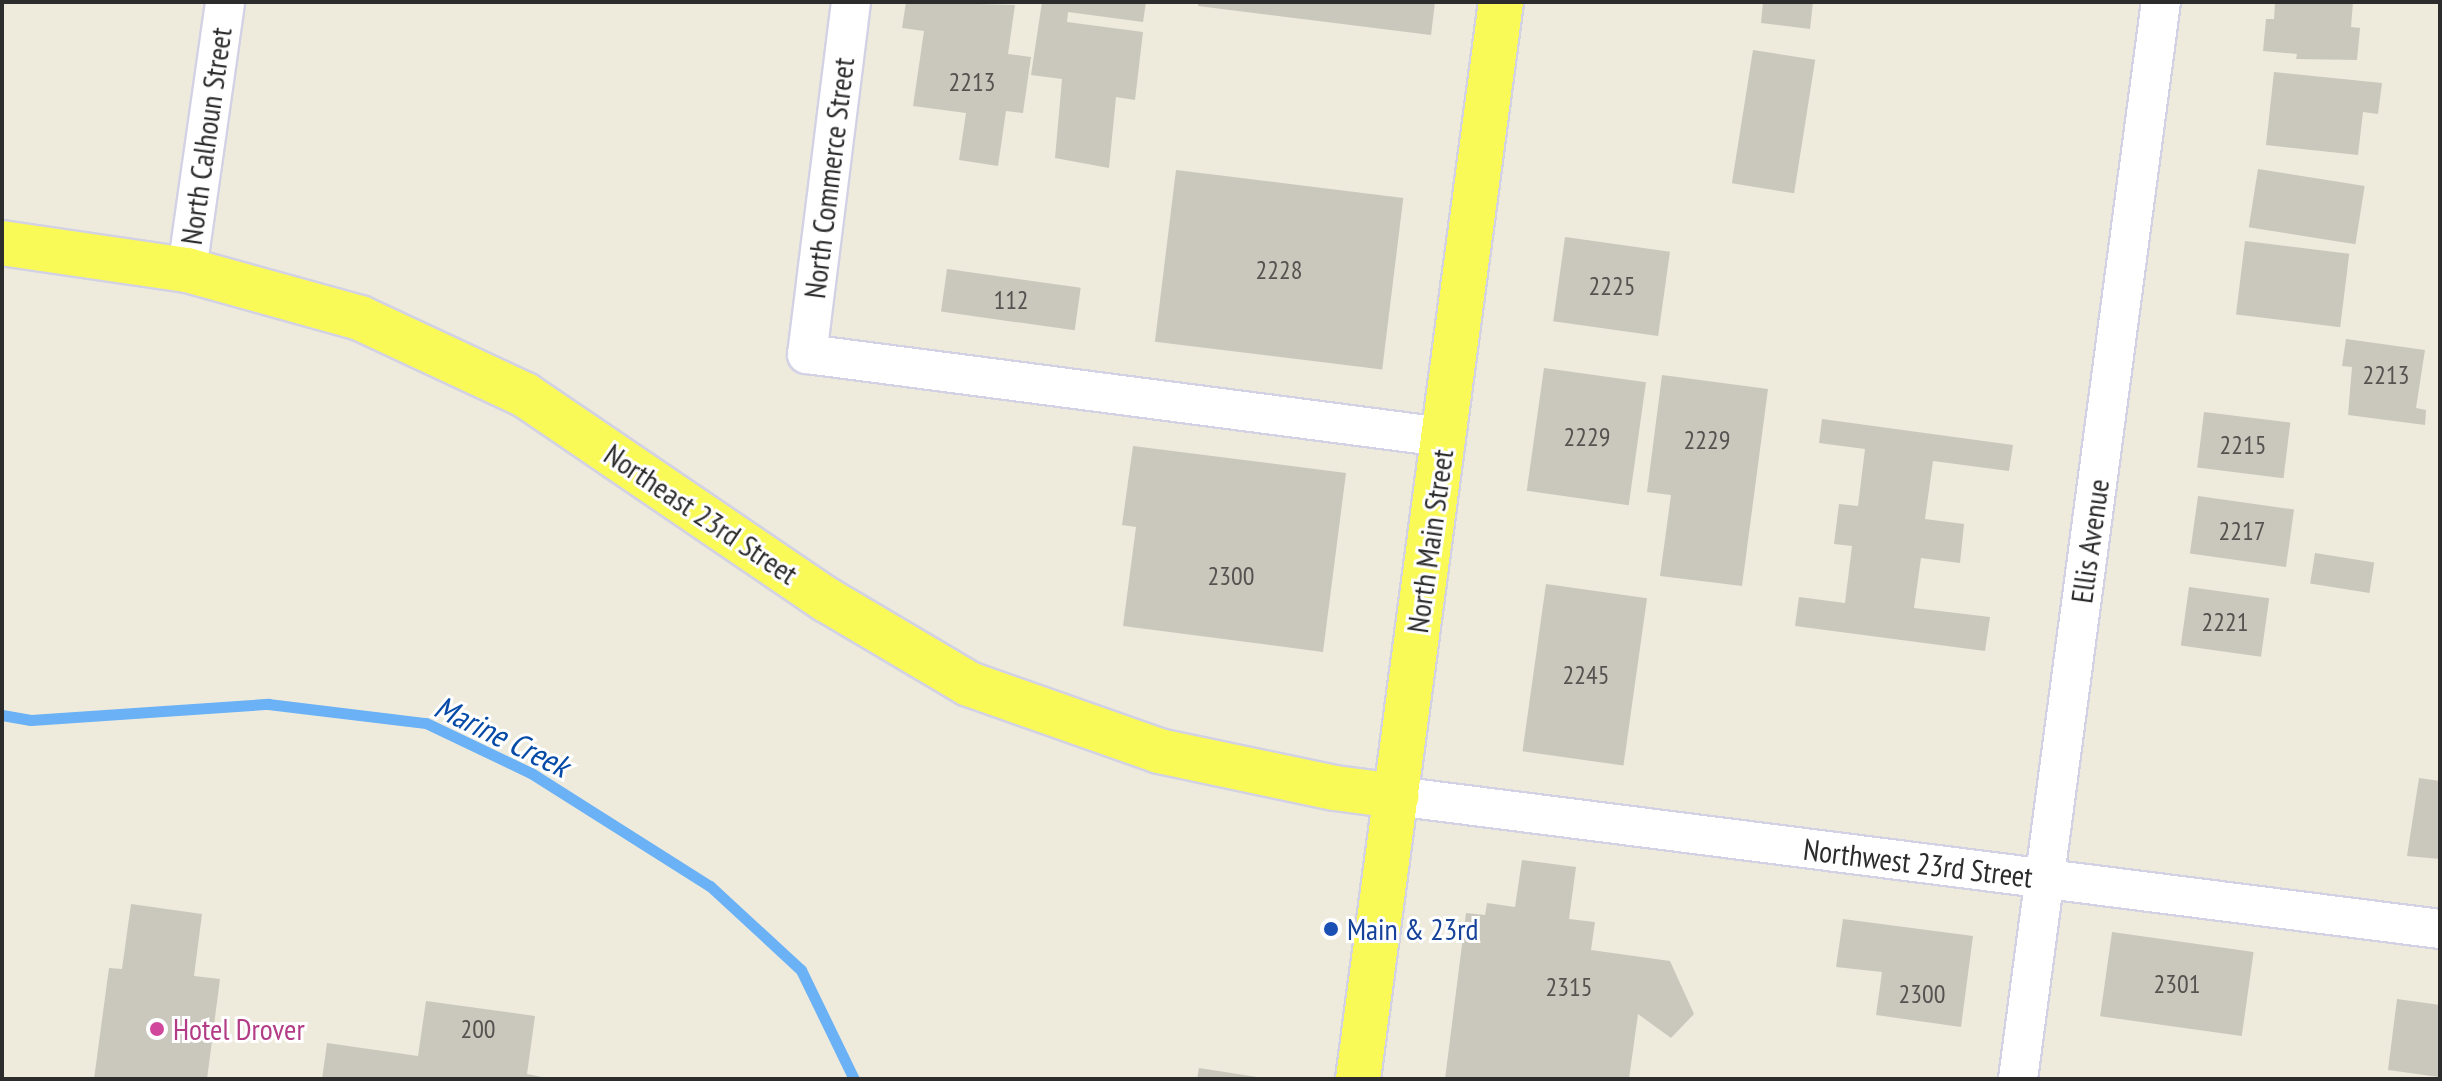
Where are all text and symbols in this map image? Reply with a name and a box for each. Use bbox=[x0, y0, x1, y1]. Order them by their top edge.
street label: North Calhoun Street bbox=[173, 25, 239, 247]
street label: North Commerce Street bbox=[796, 56, 862, 300]
house number: 2213 bbox=[949, 66, 995, 98]
house number: 2228 bbox=[1256, 254, 1302, 286]
house number: 2225 bbox=[1589, 270, 1635, 302]
house number: 112 bbox=[993, 284, 1029, 316]
house number: 2213 bbox=[2363, 359, 2409, 391]
house number: 2229 bbox=[1564, 421, 1610, 453]
house number: 2229 bbox=[1684, 424, 1730, 456]
house number: 2215 bbox=[2220, 429, 2266, 461]
street label: Northeast 23rd Street bbox=[598, 436, 804, 592]
street label: North Main Street bbox=[1399, 447, 1461, 635]
street label: Ellis Avenue bbox=[2063, 476, 2117, 606]
house number: 2217 bbox=[2219, 515, 2265, 547]
house number: 2300 bbox=[1208, 560, 1254, 592]
house number: 2221 bbox=[2202, 606, 2248, 638]
house number: 2245 bbox=[1563, 659, 1609, 691]
water label: Marine Creek bbox=[429, 687, 575, 785]
street label: Northwest 23rd Street bbox=[1801, 831, 2035, 895]
place label: Main & 23rd bbox=[1347, 911, 1478, 947]
marker: Main & 23rd bbox=[1322, 920, 1340, 938]
house number: 2301 bbox=[2154, 968, 2200, 1000]
house number: 2315 bbox=[1546, 971, 1592, 1003]
house number: 2300 bbox=[1899, 978, 1945, 1010]
place label: Hotel Drover bbox=[173, 1011, 305, 1047]
house number: 200 bbox=[460, 1013, 496, 1045]
marker: Hotel Drover bbox=[148, 1020, 166, 1038]

